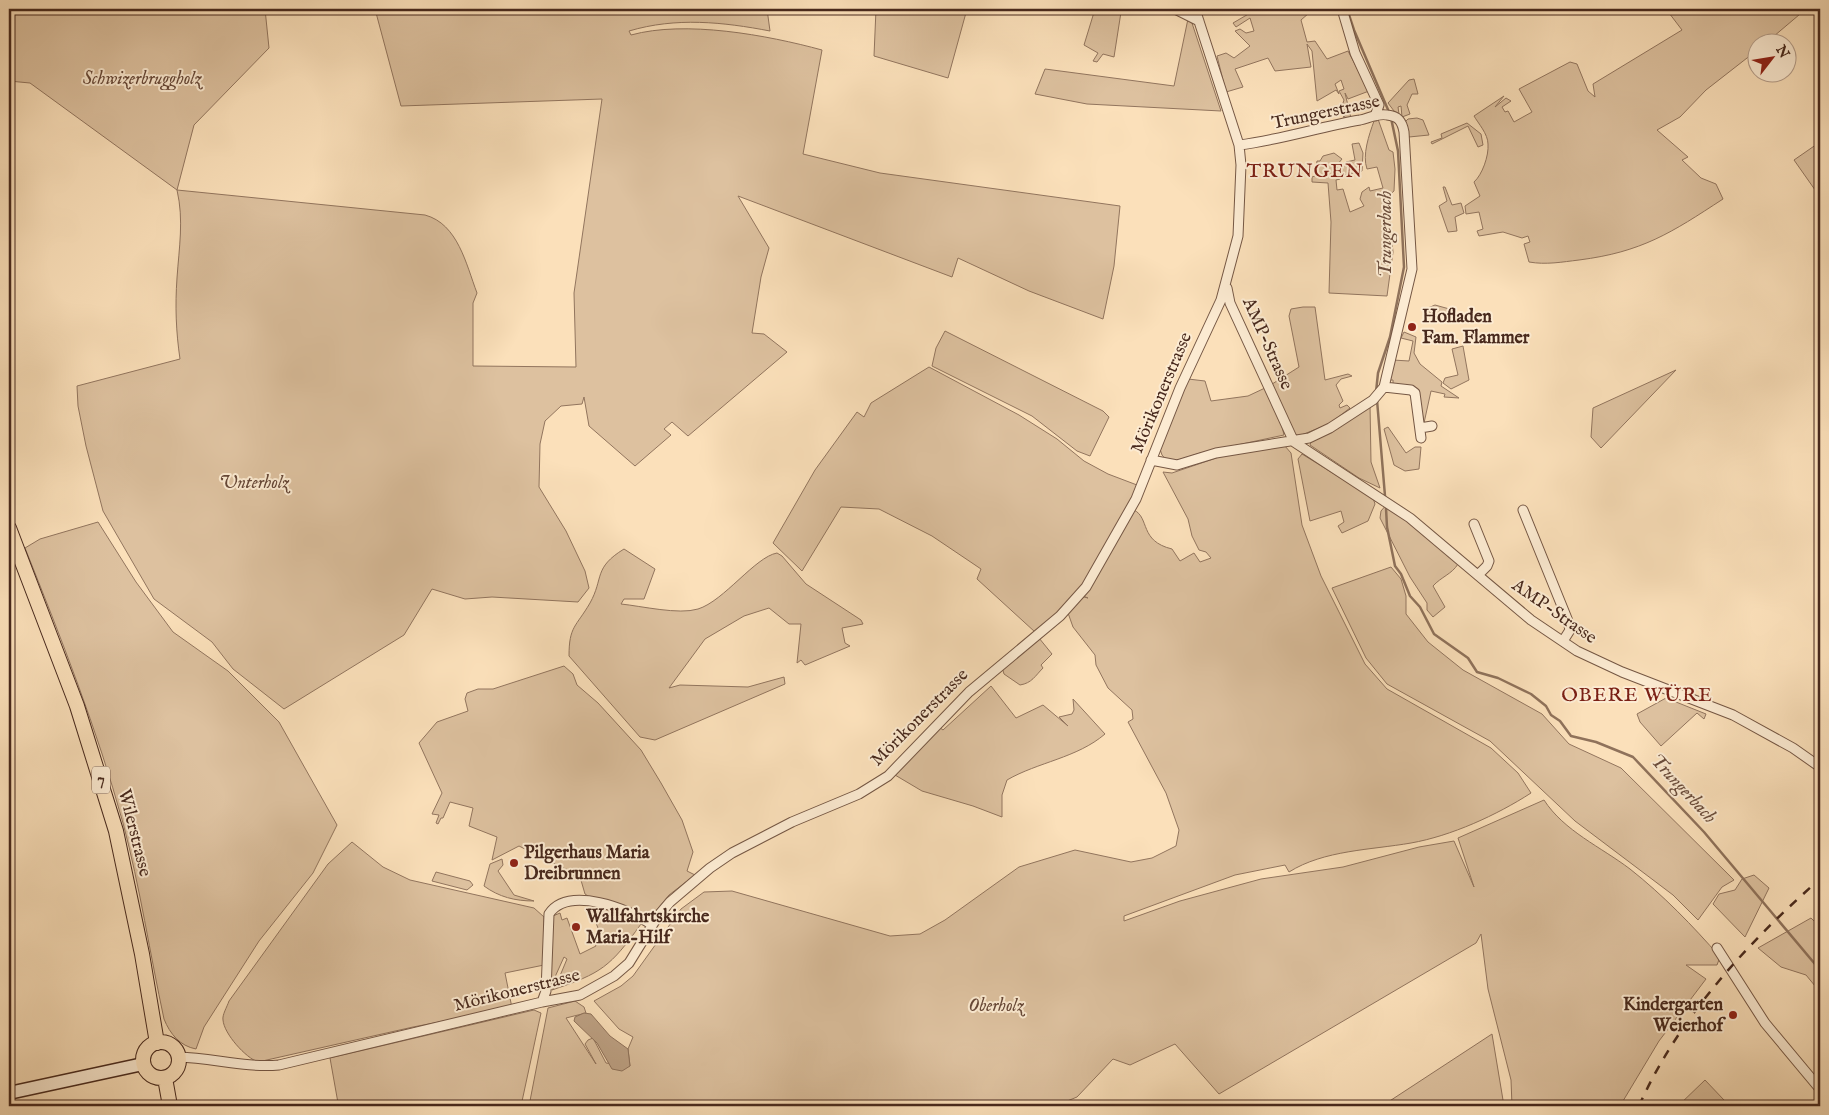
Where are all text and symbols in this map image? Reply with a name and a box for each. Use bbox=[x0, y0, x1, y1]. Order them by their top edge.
north arrow bbox=[1746, 32, 1796, 82]
text: N bbox=[1771, 41, 1793, 62]
park label: Schwizerbruggholz bbox=[83, 68, 204, 91]
street label: Trungerstrasse bbox=[1270, 90, 1382, 136]
district label: TRUNGEN bbox=[1246, 159, 1364, 184]
water label: Trungerbach bbox=[1374, 191, 1398, 277]
street label: AMP-Strasse bbox=[1236, 293, 1298, 394]
place label: Hofladen Fam. Flammer bbox=[1422, 306, 1530, 350]
marker: Hofladen Fam. Flammer bbox=[1406, 321, 1418, 333]
street label: Mörikonerstrasse bbox=[1126, 329, 1198, 457]
park label: Unterholz bbox=[219, 472, 291, 495]
street label: AMP-Strasse bbox=[1506, 574, 1601, 650]
street label: Mörikonerstrasse bbox=[866, 664, 974, 772]
district label: OBERE WÜRE bbox=[1561, 683, 1713, 708]
water label: Trungerbach bbox=[1645, 749, 1721, 829]
road number: 7 bbox=[92, 766, 110, 794]
street label: Wilerstrasse bbox=[112, 787, 156, 879]
place label: Pilgerhaus Maria Dreibrunnen bbox=[524, 842, 651, 886]
marker: Pilgerhaus Maria Dreibrunnen bbox=[508, 857, 520, 869]
place label: Wallfahrtskirche Maria-Hilf bbox=[585, 906, 710, 950]
marker: Wallfahrtskirche Maria-Hilf bbox=[570, 921, 582, 933]
street label: Mörikonerstrasse bbox=[452, 964, 582, 1018]
place label: Kindergarten Weierhof bbox=[1623, 994, 1726, 1038]
park label: Oberholz bbox=[969, 995, 1026, 1018]
marker: Kindergarten Weierhof bbox=[1727, 1009, 1739, 1021]

